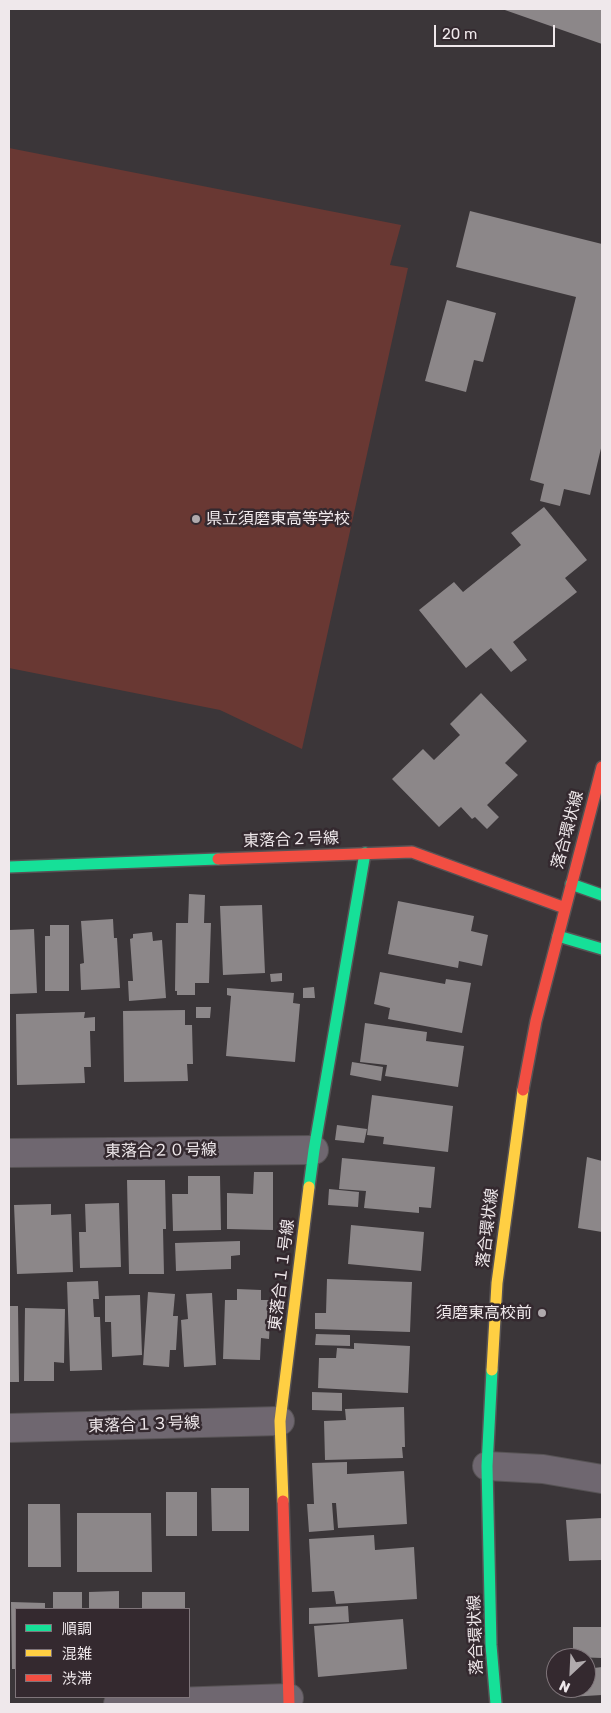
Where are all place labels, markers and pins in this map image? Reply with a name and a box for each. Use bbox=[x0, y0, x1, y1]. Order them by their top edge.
place label: 県立須磨東高等学校 bbox=[206, 509, 350, 529]
marker: 県立須磨東高等学校 bbox=[190, 513, 202, 525]
place label: 須磨東高校前 bbox=[436, 1303, 532, 1323]
marker: 須磨東高校前 bbox=[536, 1307, 548, 1319]

